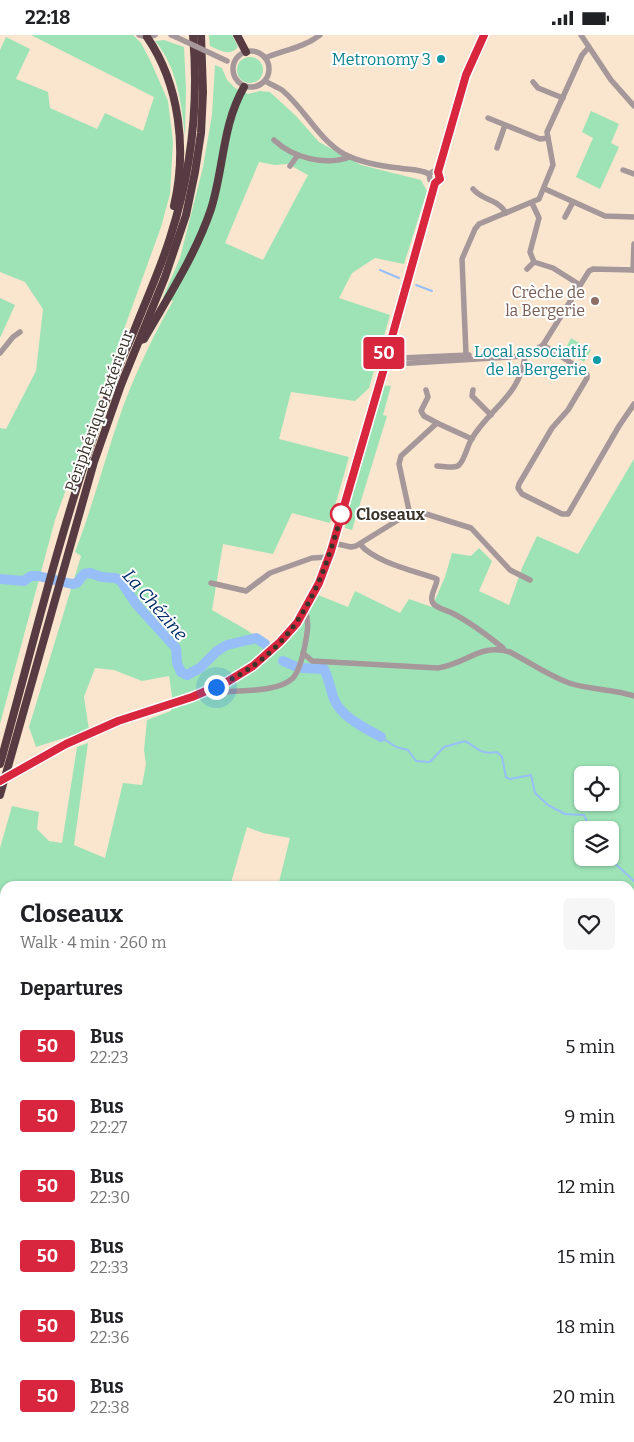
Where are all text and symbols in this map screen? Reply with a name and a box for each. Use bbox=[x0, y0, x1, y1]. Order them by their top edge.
text: 22:18 bbox=[25, 6, 70, 29]
place label: Metronomy 3 bbox=[332, 50, 431, 69]
marker: Metronomy 3 bbox=[435, 53, 447, 65]
place label: Crèche de la Bergerie bbox=[505, 283, 585, 320]
marker: Crèche de la Bergerie bbox=[589, 295, 601, 307]
street label: Périphérique Extérieur bbox=[61, 328, 137, 494]
line badge: 50 bbox=[362, 337, 406, 369]
text: 50 bbox=[373, 342, 395, 364]
place label: Local associatif de la Bergerie bbox=[474, 342, 588, 379]
marker: Local associatif de la Bergerie bbox=[591, 354, 603, 366]
marker: Closeaux bbox=[330, 503, 352, 525]
place label: Closeaux bbox=[356, 505, 425, 524]
water label: La Chézine bbox=[118, 565, 192, 645]
your location bbox=[204, 675, 229, 700]
map controls bbox=[574, 766, 619, 866]
button: locate bbox=[574, 766, 619, 811]
button: layers bbox=[574, 821, 619, 866]
button: heart bbox=[563, 898, 615, 950]
text: Closeaux bbox=[20, 900, 123, 928]
text: Walk · 4 min · 260 m bbox=[20, 933, 167, 952]
text: Departures bbox=[20, 977, 123, 1000]
text: Bus bbox=[90, 1025, 124, 1048]
text: 50 bbox=[37, 1035, 58, 1057]
text: 5 min bbox=[565, 1035, 615, 1058]
text: 22:23 bbox=[90, 1048, 129, 1067]
text: Bus bbox=[90, 1095, 124, 1118]
text: 50 bbox=[37, 1105, 58, 1127]
text: 9 min bbox=[564, 1105, 615, 1128]
text: 22:27 bbox=[90, 1118, 127, 1137]
text: Bus bbox=[90, 1165, 124, 1188]
text: 50 bbox=[37, 1175, 58, 1197]
text: 12 min bbox=[557, 1175, 615, 1198]
text: 22:30 bbox=[90, 1188, 130, 1207]
text: Bus bbox=[90, 1235, 124, 1258]
text: 50 bbox=[37, 1245, 58, 1267]
text: 15 min bbox=[558, 1245, 615, 1268]
text: 22:33 bbox=[90, 1258, 129, 1277]
text: Bus bbox=[90, 1305, 124, 1328]
text: 50 bbox=[37, 1315, 58, 1337]
text: 18 min bbox=[556, 1315, 615, 1338]
text: 22:36 bbox=[90, 1328, 129, 1347]
text: Bus bbox=[90, 1375, 124, 1398]
text: 50 bbox=[37, 1385, 58, 1407]
text: 20 min bbox=[553, 1385, 615, 1408]
text: 22:38 bbox=[90, 1398, 130, 1417]

